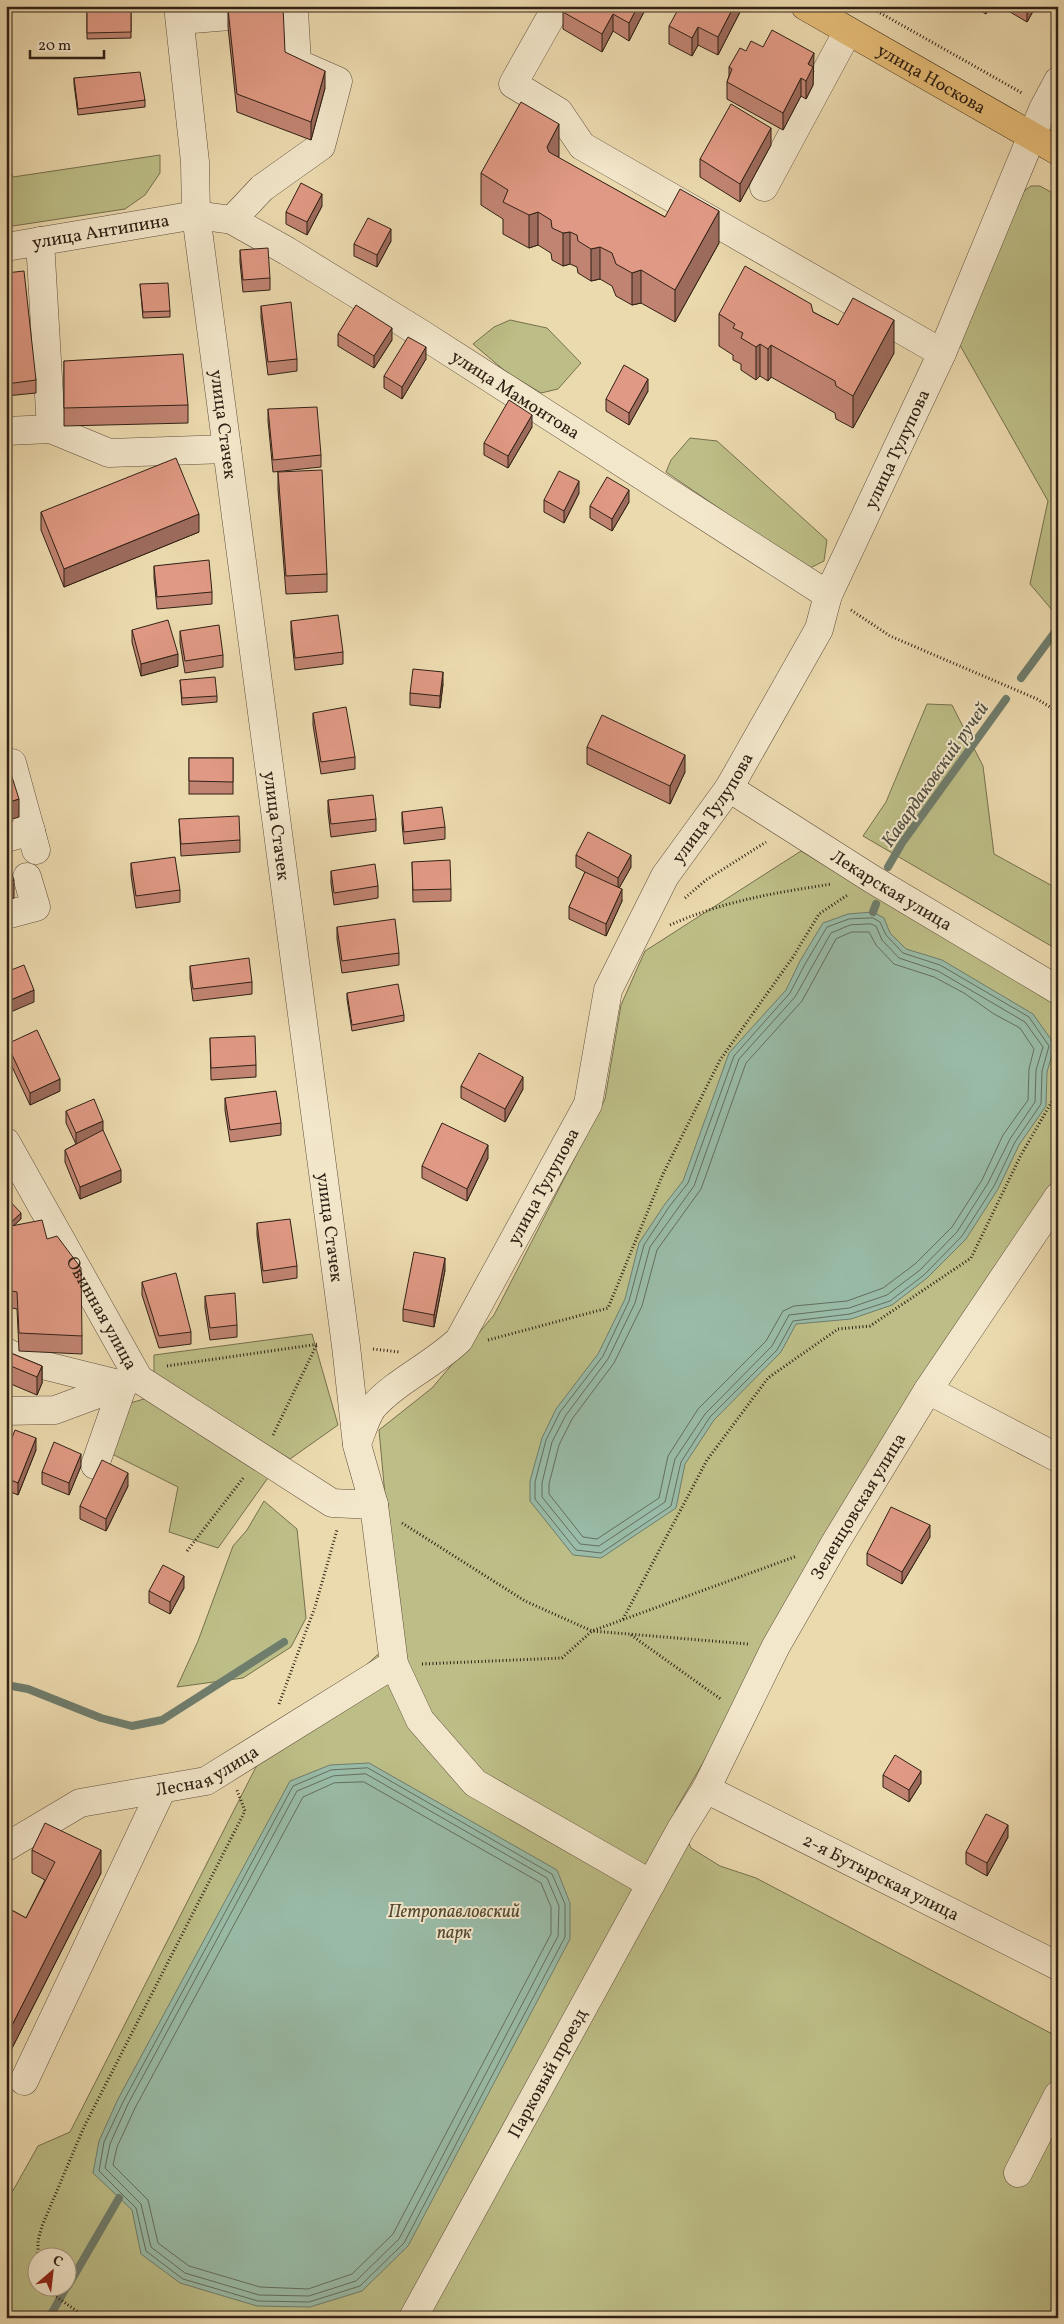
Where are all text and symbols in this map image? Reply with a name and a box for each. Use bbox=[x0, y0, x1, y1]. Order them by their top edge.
scale bar bbox=[30, 28, 104, 60]
text: 20 m bbox=[38, 36, 71, 57]
street label: улица Носкова bbox=[872, 39, 990, 121]
street label: улица Антипина bbox=[30, 209, 171, 256]
street label: улица Мамонтова bbox=[445, 345, 584, 446]
street label: улица Стачек bbox=[203, 368, 242, 481]
street label: улица Тулупова bbox=[859, 386, 937, 514]
water label: Кавардаковский ручей bbox=[876, 697, 996, 853]
street label: улица Тулупова bbox=[667, 749, 760, 869]
street label: улица Стачек bbox=[256, 770, 295, 882]
street label: Лекарская улица bbox=[825, 845, 956, 938]
street label: улица Тулупова bbox=[502, 1124, 586, 1250]
street label: улица Стачек bbox=[309, 1171, 348, 1284]
street label: Овинная улица bbox=[59, 1252, 143, 1375]
street label: Зеленцовская улица bbox=[805, 1429, 913, 1585]
street label: Лесная улица bbox=[153, 1740, 264, 1804]
street label: 2-я Бутырская улица bbox=[798, 1828, 963, 1928]
park label: Петропавловский парк bbox=[388, 1900, 520, 1946]
street label: Парковый проезд bbox=[503, 2005, 594, 2143]
north arrow bbox=[28, 2246, 78, 2296]
text: С bbox=[49, 2251, 66, 2272]

